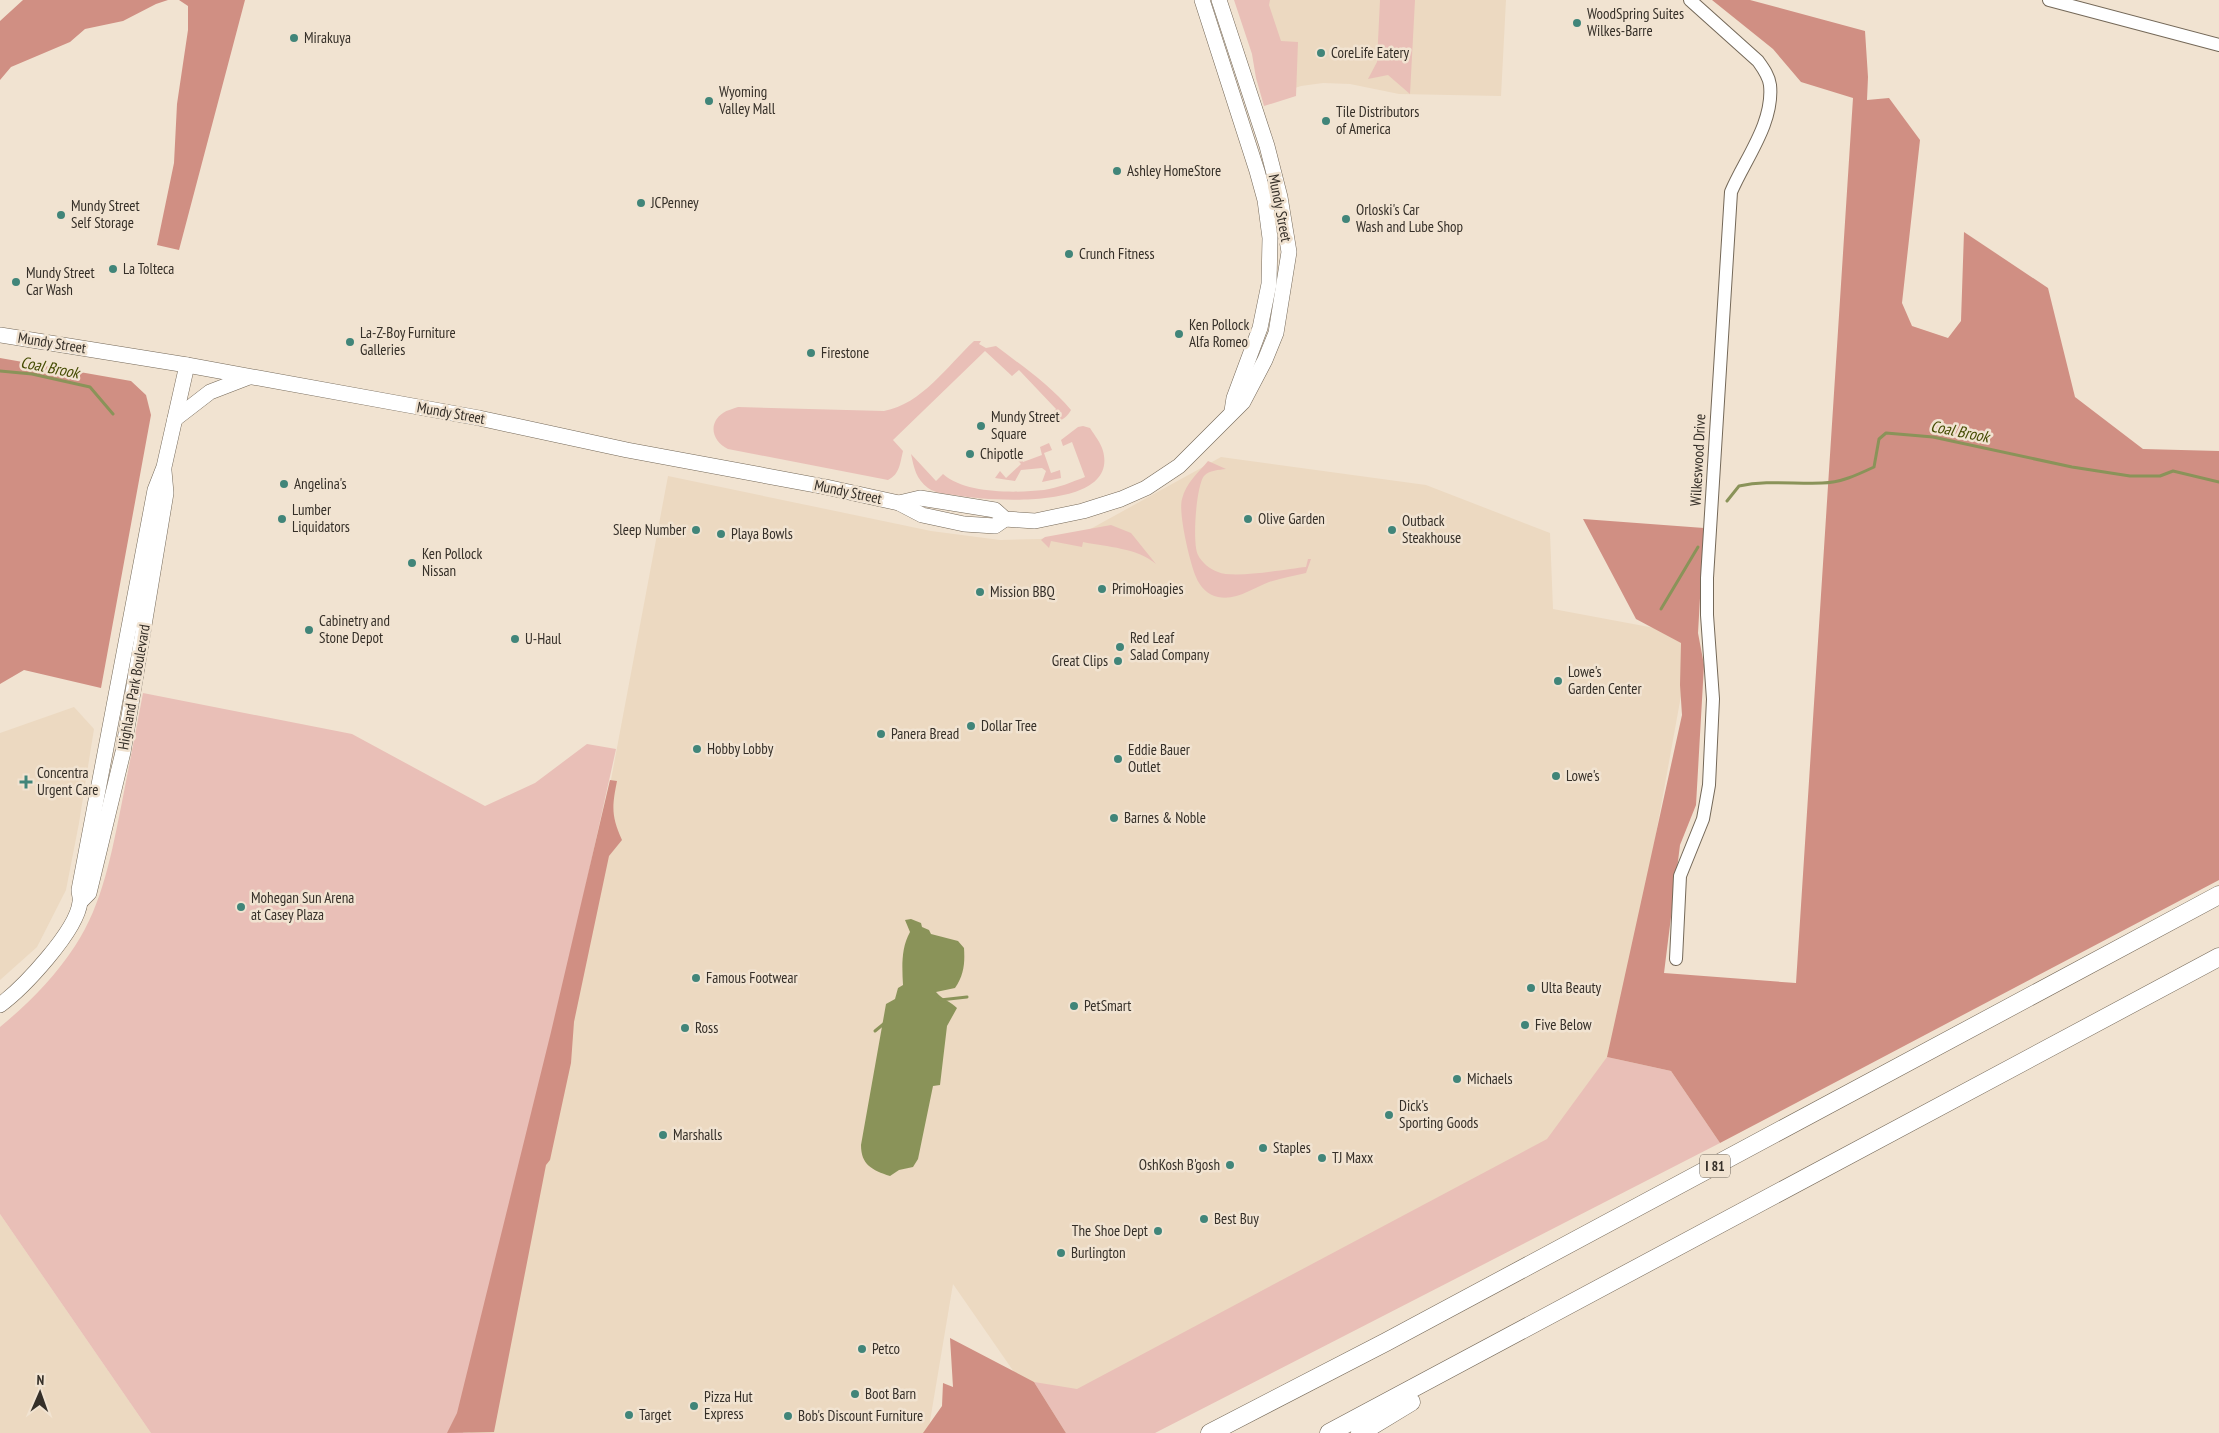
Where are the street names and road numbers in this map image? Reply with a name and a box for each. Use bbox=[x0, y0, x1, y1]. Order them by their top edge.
street label: Mundy Street bbox=[1265, 172, 1296, 243]
street label: Mundy Street bbox=[17, 328, 87, 357]
street label: Mundy Street bbox=[416, 397, 487, 428]
street label: Wilkeswood Drive bbox=[1686, 413, 1709, 507]
street label: Mundy Street bbox=[813, 475, 884, 508]
street label: Highland Park Boulevard bbox=[113, 623, 154, 751]
road number: I 81 bbox=[1700, 1154, 1730, 1178]

